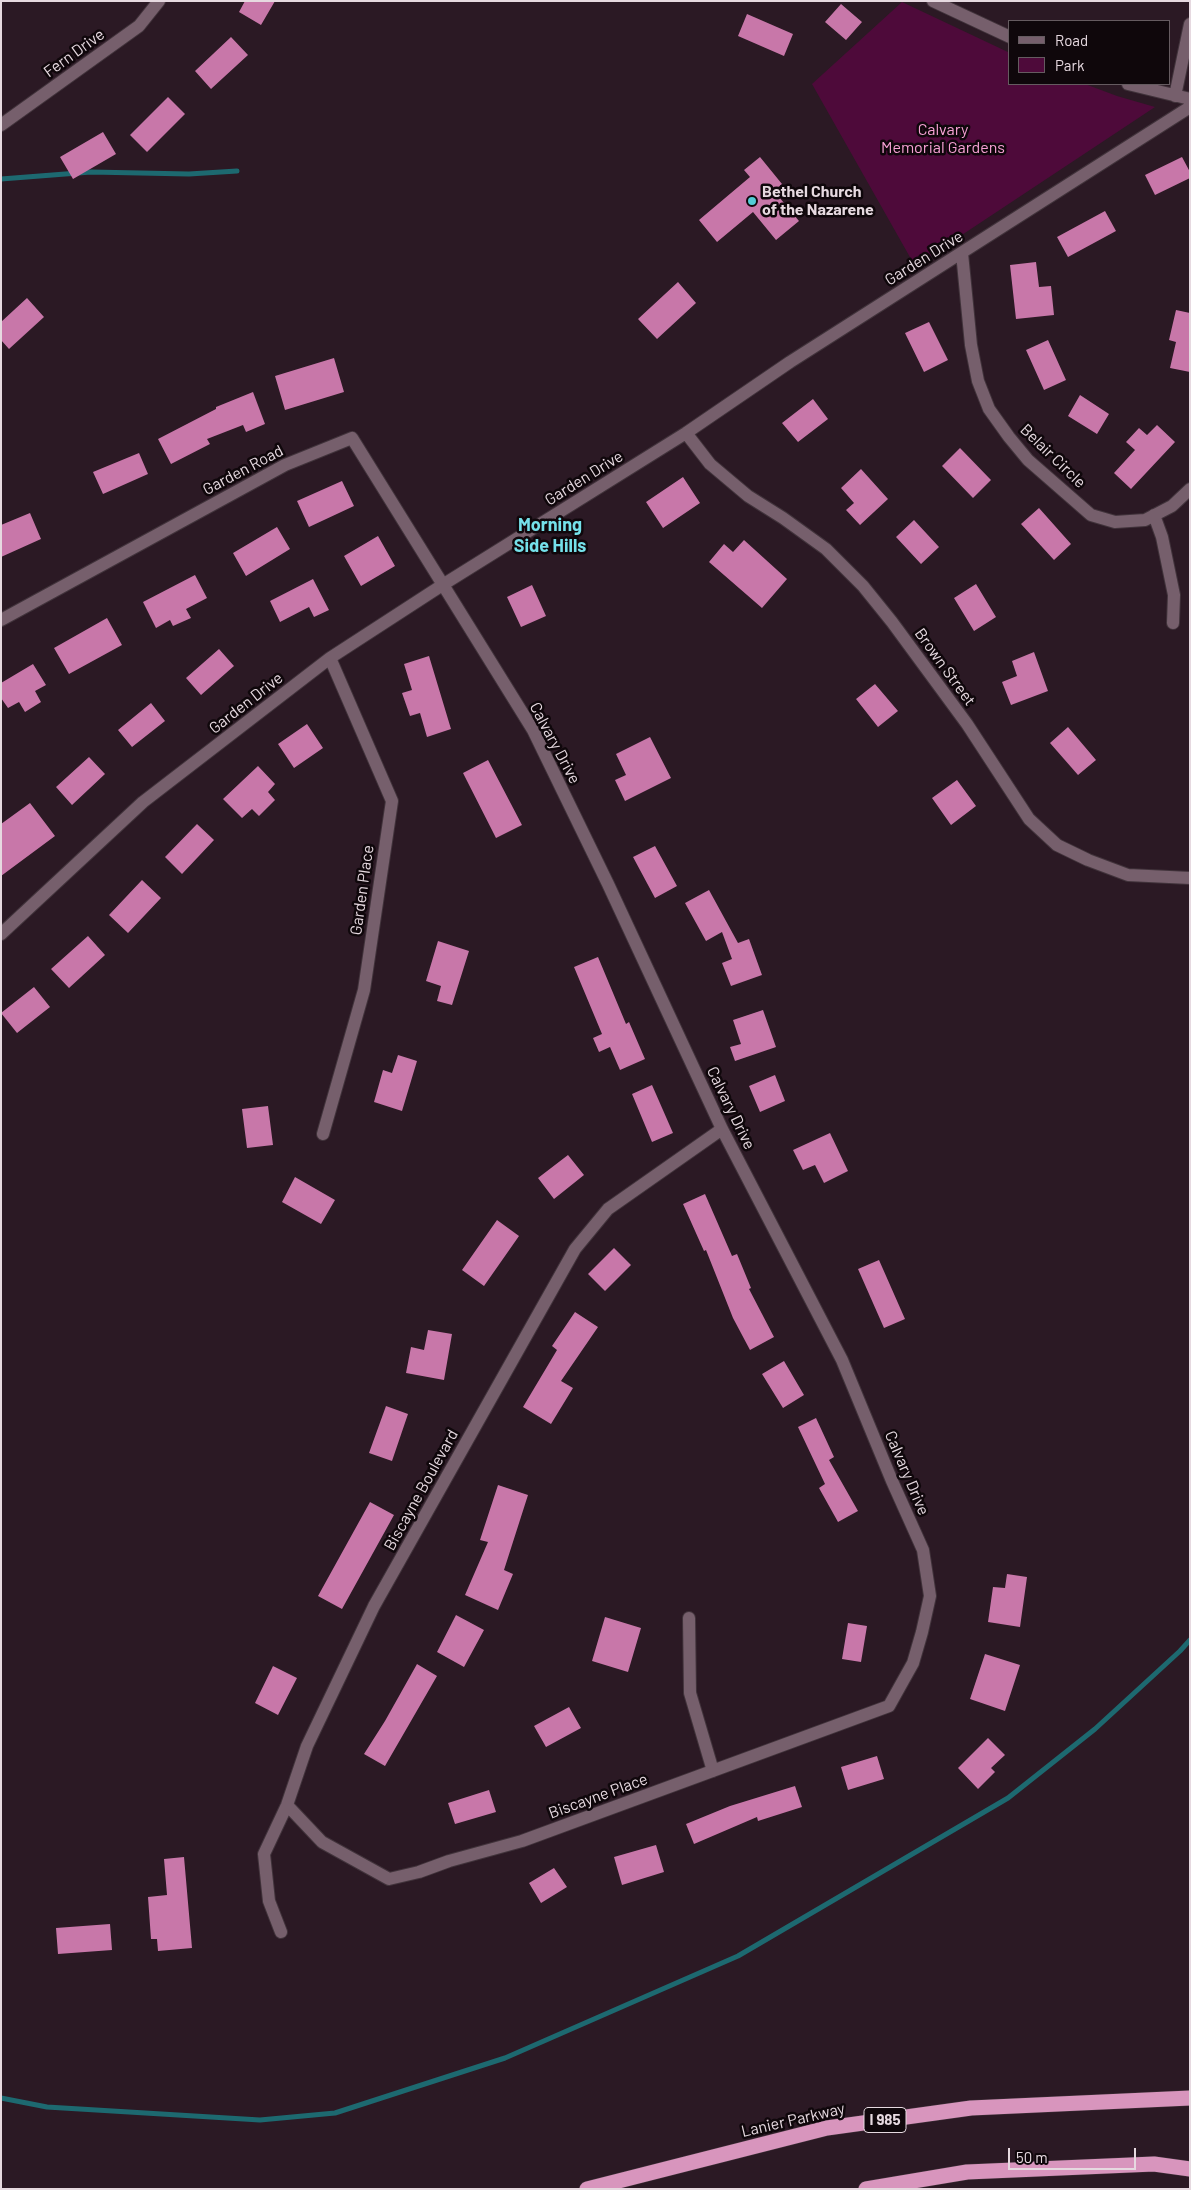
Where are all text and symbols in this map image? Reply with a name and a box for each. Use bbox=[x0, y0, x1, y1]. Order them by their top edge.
legend bbox=[1008, 20, 1171, 85]
street label: Fern Drive bbox=[40, 25, 108, 81]
text: Road bbox=[1055, 31, 1088, 49]
text: Park bbox=[1055, 56, 1084, 74]
park label: Calvary Memorial Gardens bbox=[881, 120, 1005, 158]
place label: Bethel Church of the Nazarene bbox=[762, 182, 874, 220]
marker: Bethel Church of the Nazarene bbox=[746, 195, 758, 207]
street label: Garden Drive bbox=[881, 226, 967, 290]
street label: Belair Circle bbox=[1016, 420, 1090, 492]
street label: Garden Road bbox=[200, 441, 286, 499]
street label: Garden Drive bbox=[541, 446, 627, 510]
district label: Morning Side Hills bbox=[514, 514, 586, 556]
street label: Brown Street bbox=[910, 624, 980, 710]
street label: Garden Drive bbox=[205, 668, 287, 738]
street label: Calvary Drive bbox=[526, 699, 584, 787]
street label: Garden Place bbox=[346, 844, 378, 936]
street label: Calvary Drive bbox=[703, 1064, 759, 1152]
street label: Biscayne Boulevard bbox=[380, 1426, 462, 1554]
street label: Calvary Drive bbox=[881, 1428, 933, 1518]
street label: Biscayne Place bbox=[546, 1769, 650, 1823]
street label: Lanier Parkway bbox=[739, 2099, 847, 2141]
road number: I 985 bbox=[864, 2108, 906, 2132]
scale bar bbox=[1011, 2138, 1138, 2170]
text: 50 m bbox=[1016, 2148, 1048, 2166]

